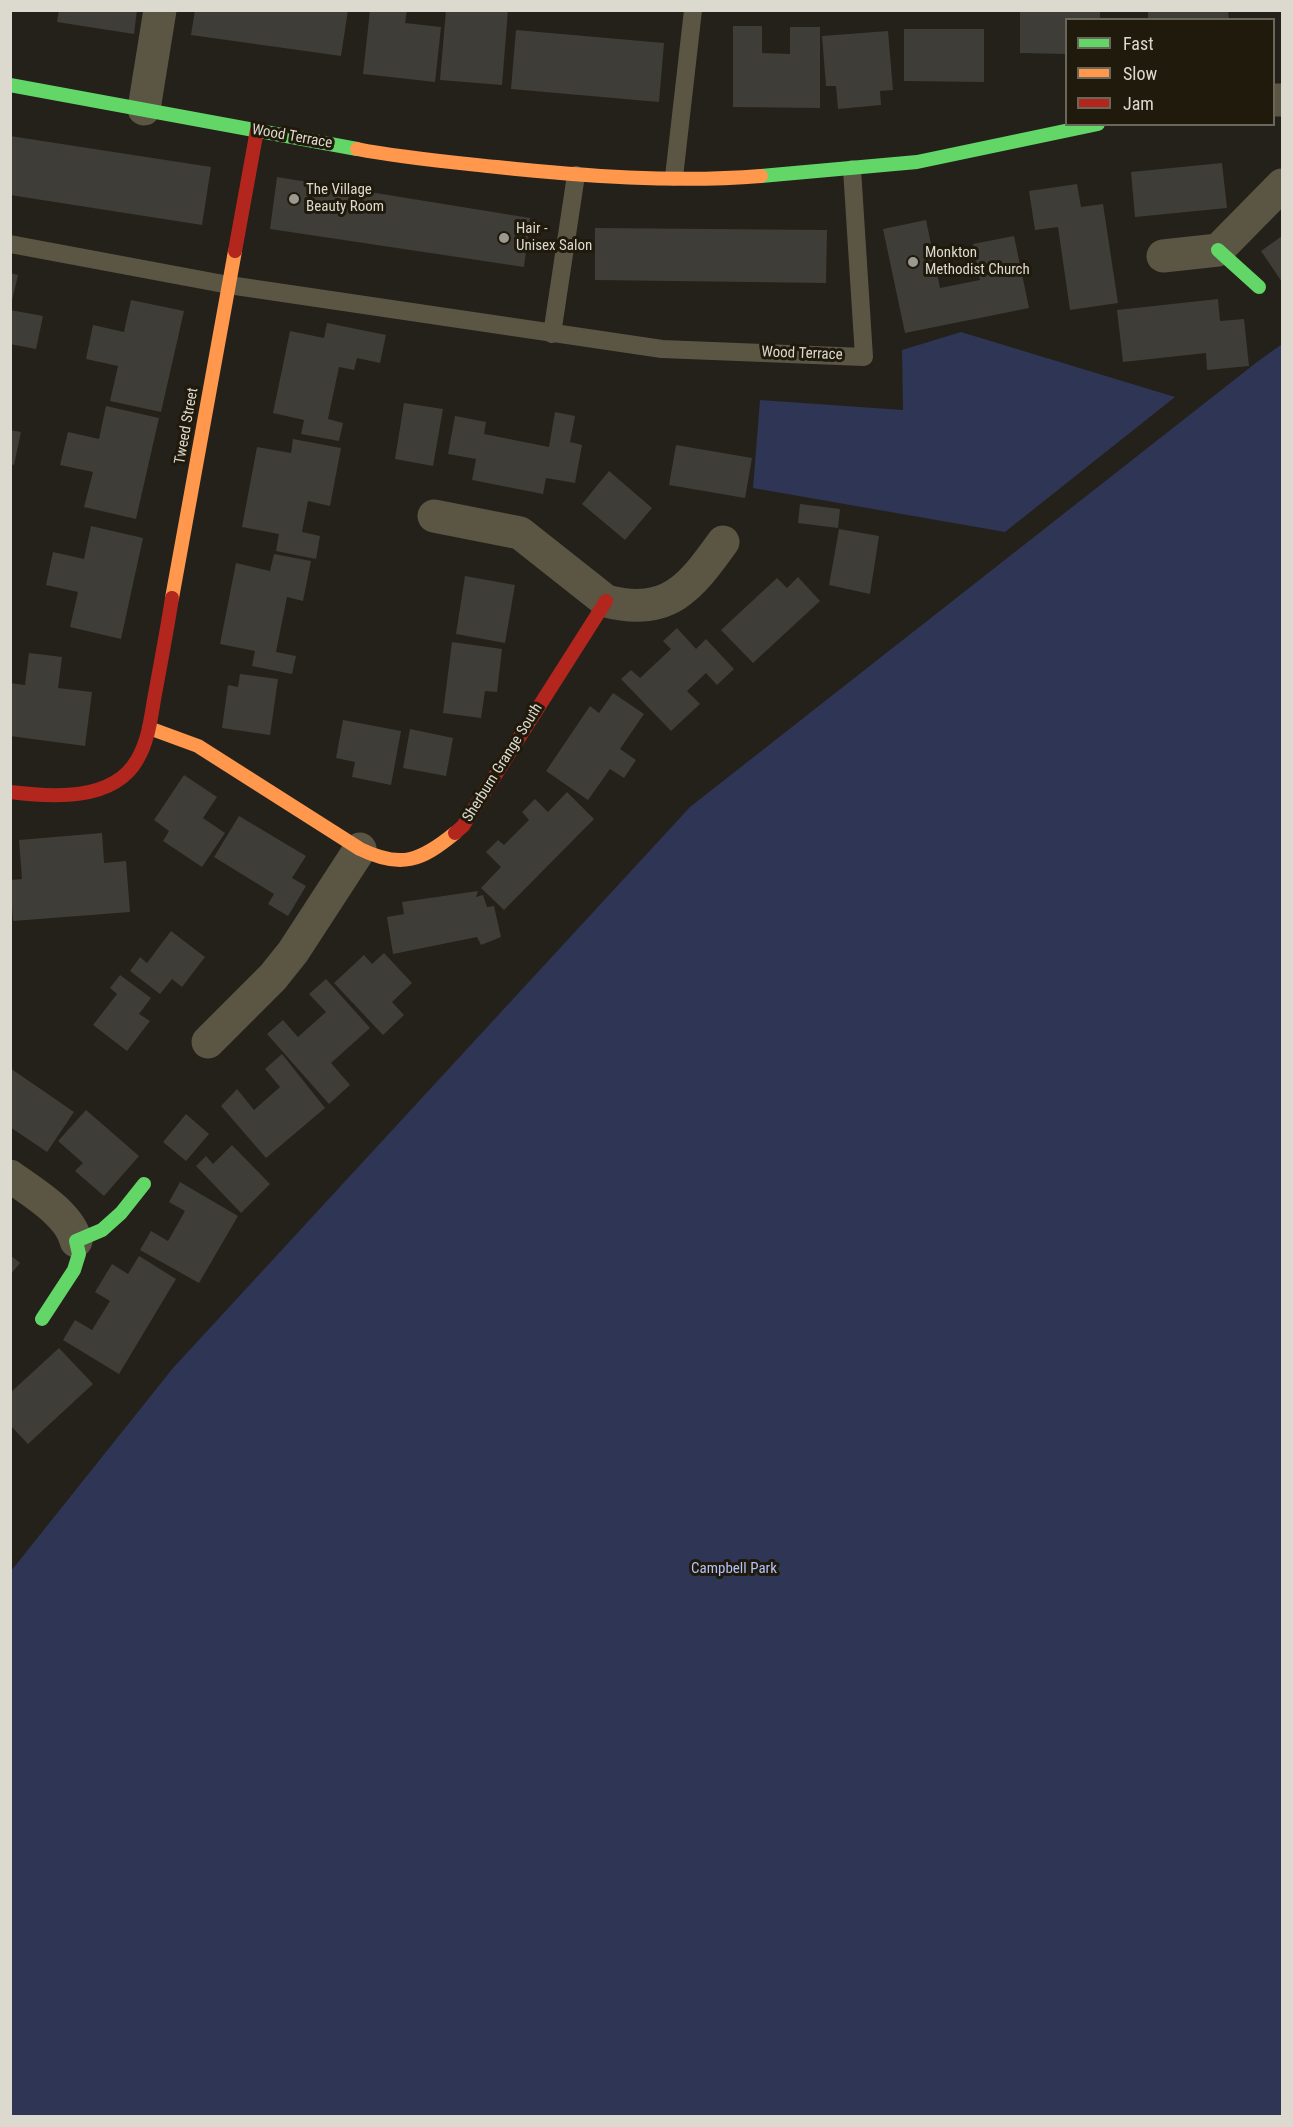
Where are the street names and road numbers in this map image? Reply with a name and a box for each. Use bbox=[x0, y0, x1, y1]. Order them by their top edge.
street label: Wood Terrace bbox=[250, 121, 334, 153]
street label: Wood Terrace bbox=[761, 344, 843, 364]
street label: Tweed Street bbox=[171, 386, 203, 466]
street label: Sherburn Grange South bbox=[459, 700, 547, 826]

